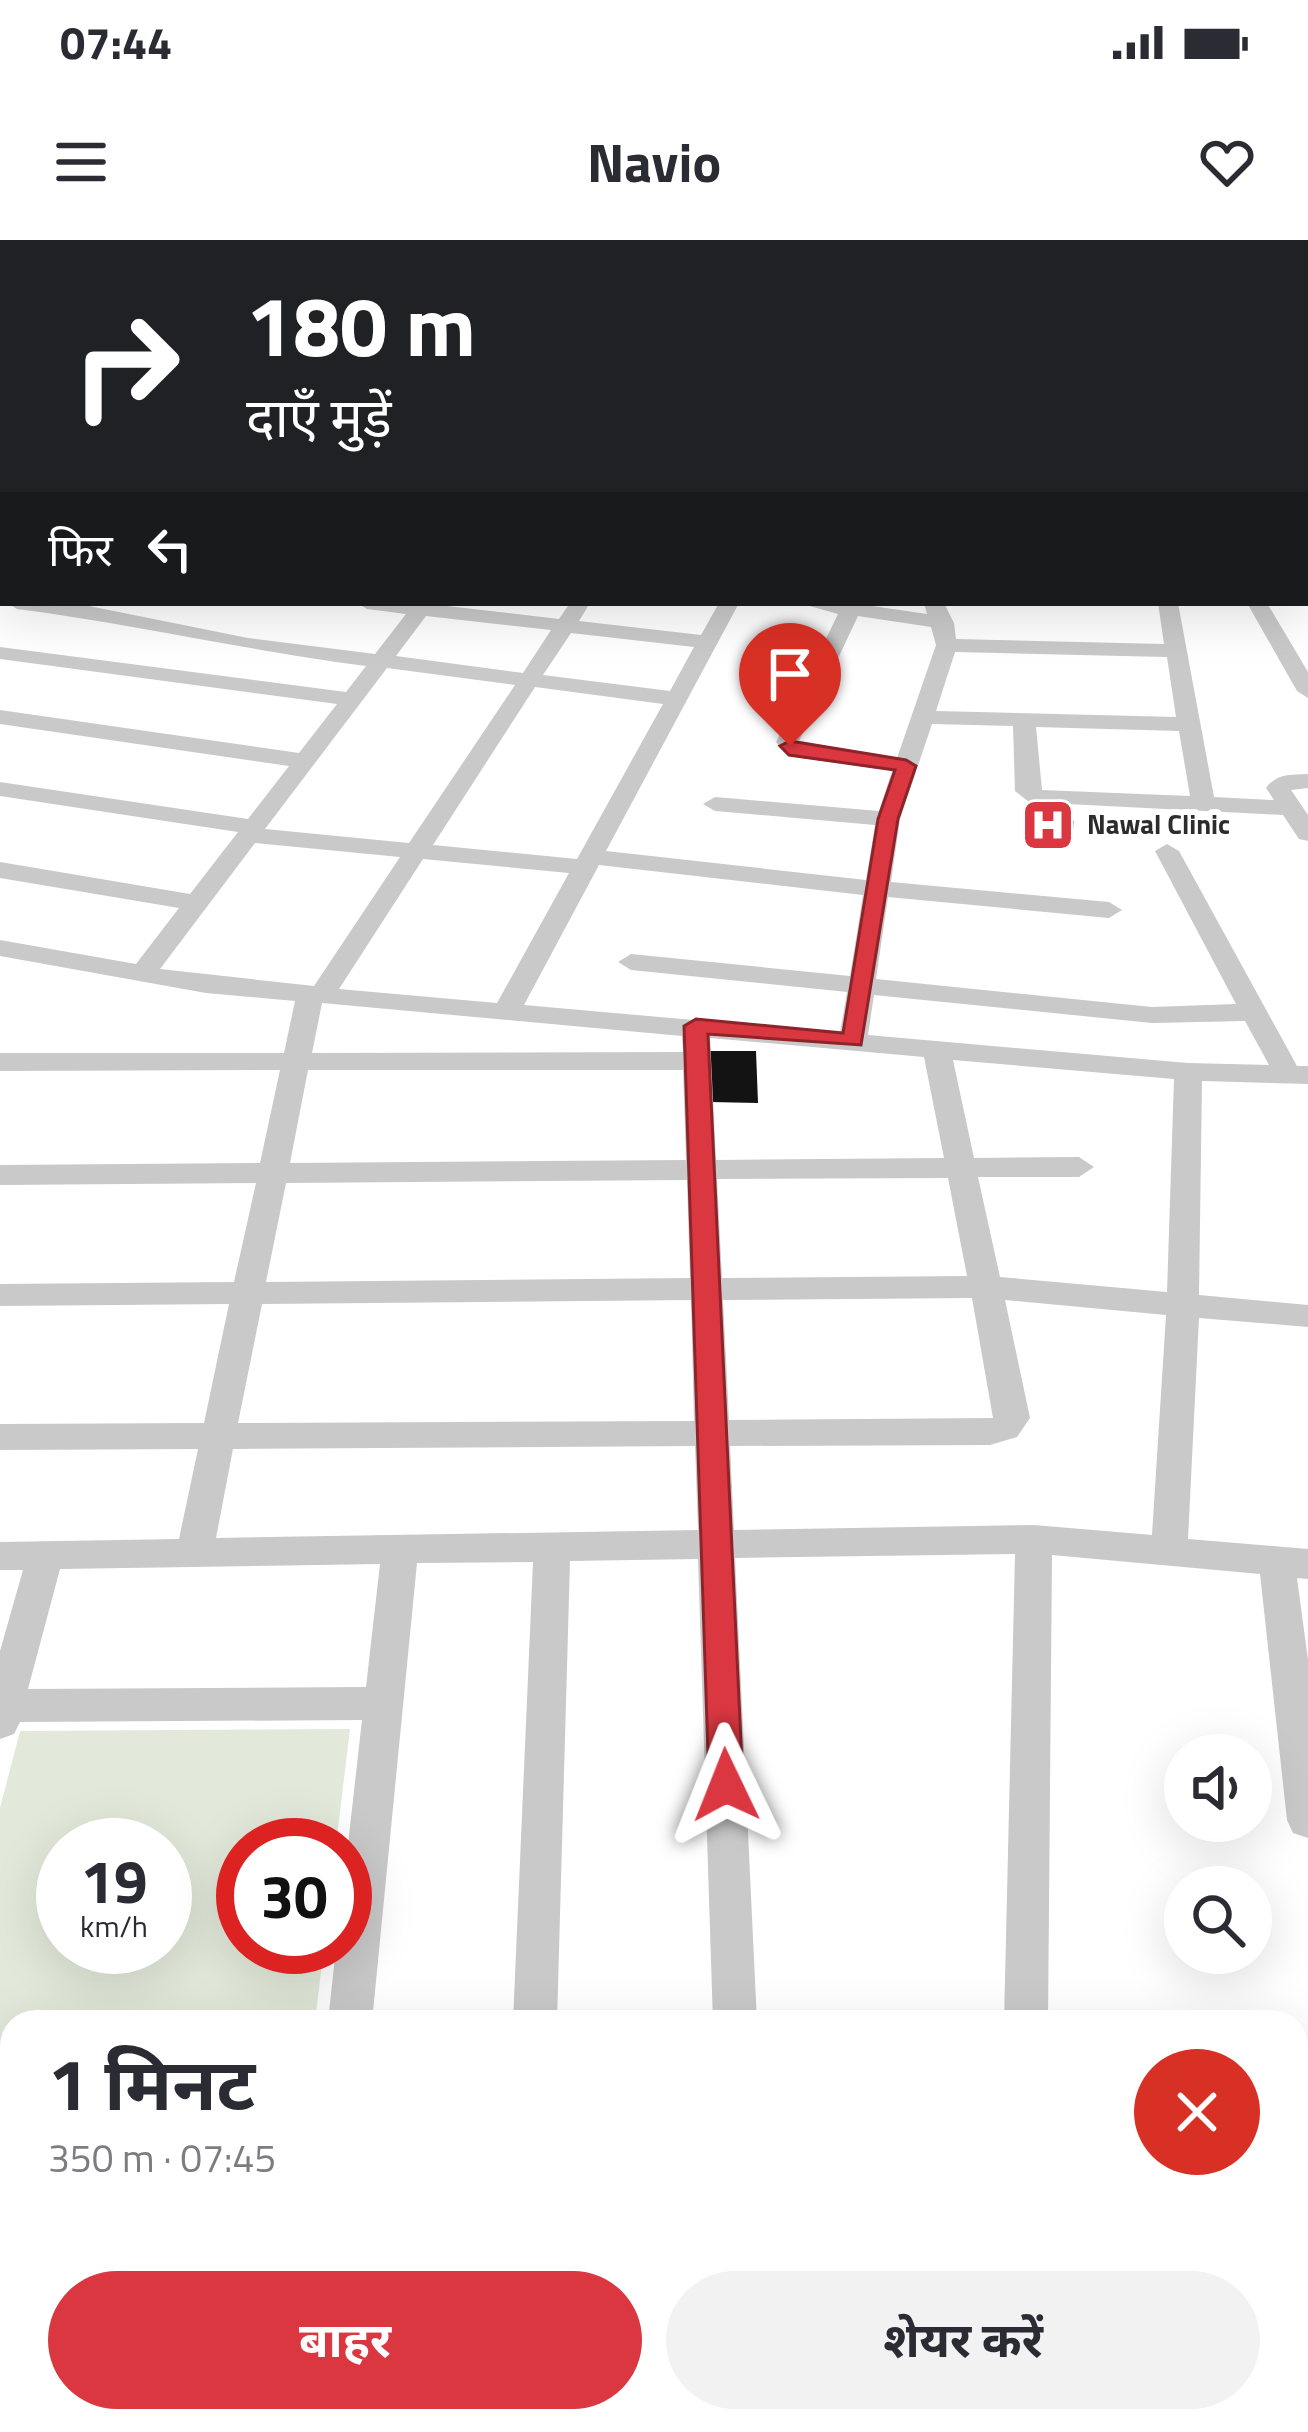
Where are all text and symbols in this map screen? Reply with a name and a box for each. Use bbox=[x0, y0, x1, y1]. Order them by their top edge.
text: 07:44 bbox=[60, 8, 172, 76]
text: Navio bbox=[587, 121, 721, 203]
icon: menu bbox=[48, 129, 114, 195]
icon: heart bbox=[1194, 129, 1260, 195]
text: 180 m bbox=[246, 261, 476, 389]
icon: right bbox=[48, 288, 204, 444]
text: दाएँ मुड़ें bbox=[246, 376, 392, 458]
text: फिर bbox=[48, 515, 113, 583]
icon: left bbox=[137, 516, 203, 582]
pin bbox=[739, 623, 841, 746]
icon: arrive bbox=[757, 641, 823, 707]
hospital icon: Nawal Clinic bbox=[1020, 797, 1076, 853]
place label: Nawal Clinic bbox=[1087, 803, 1230, 844]
position arrow bbox=[663, 1722, 789, 1848]
map controls bbox=[1164, 1734, 1272, 1974]
button: sound bbox=[1164, 1734, 1272, 1842]
speed limit sign: 30 bbox=[216, 1818, 372, 1974]
text: 19 bbox=[80, 1835, 148, 1926]
button: search bbox=[1164, 1866, 1272, 1974]
text: km/h bbox=[80, 1903, 148, 1949]
text: 1 मिनट bbox=[48, 2028, 255, 2138]
button: close bbox=[1134, 2049, 1260, 2175]
text: 350 m · 07:45 bbox=[48, 2128, 276, 2187]
button: बाहर bbox=[48, 2271, 642, 2409]
button: शेयर करें bbox=[666, 2271, 1260, 2409]

